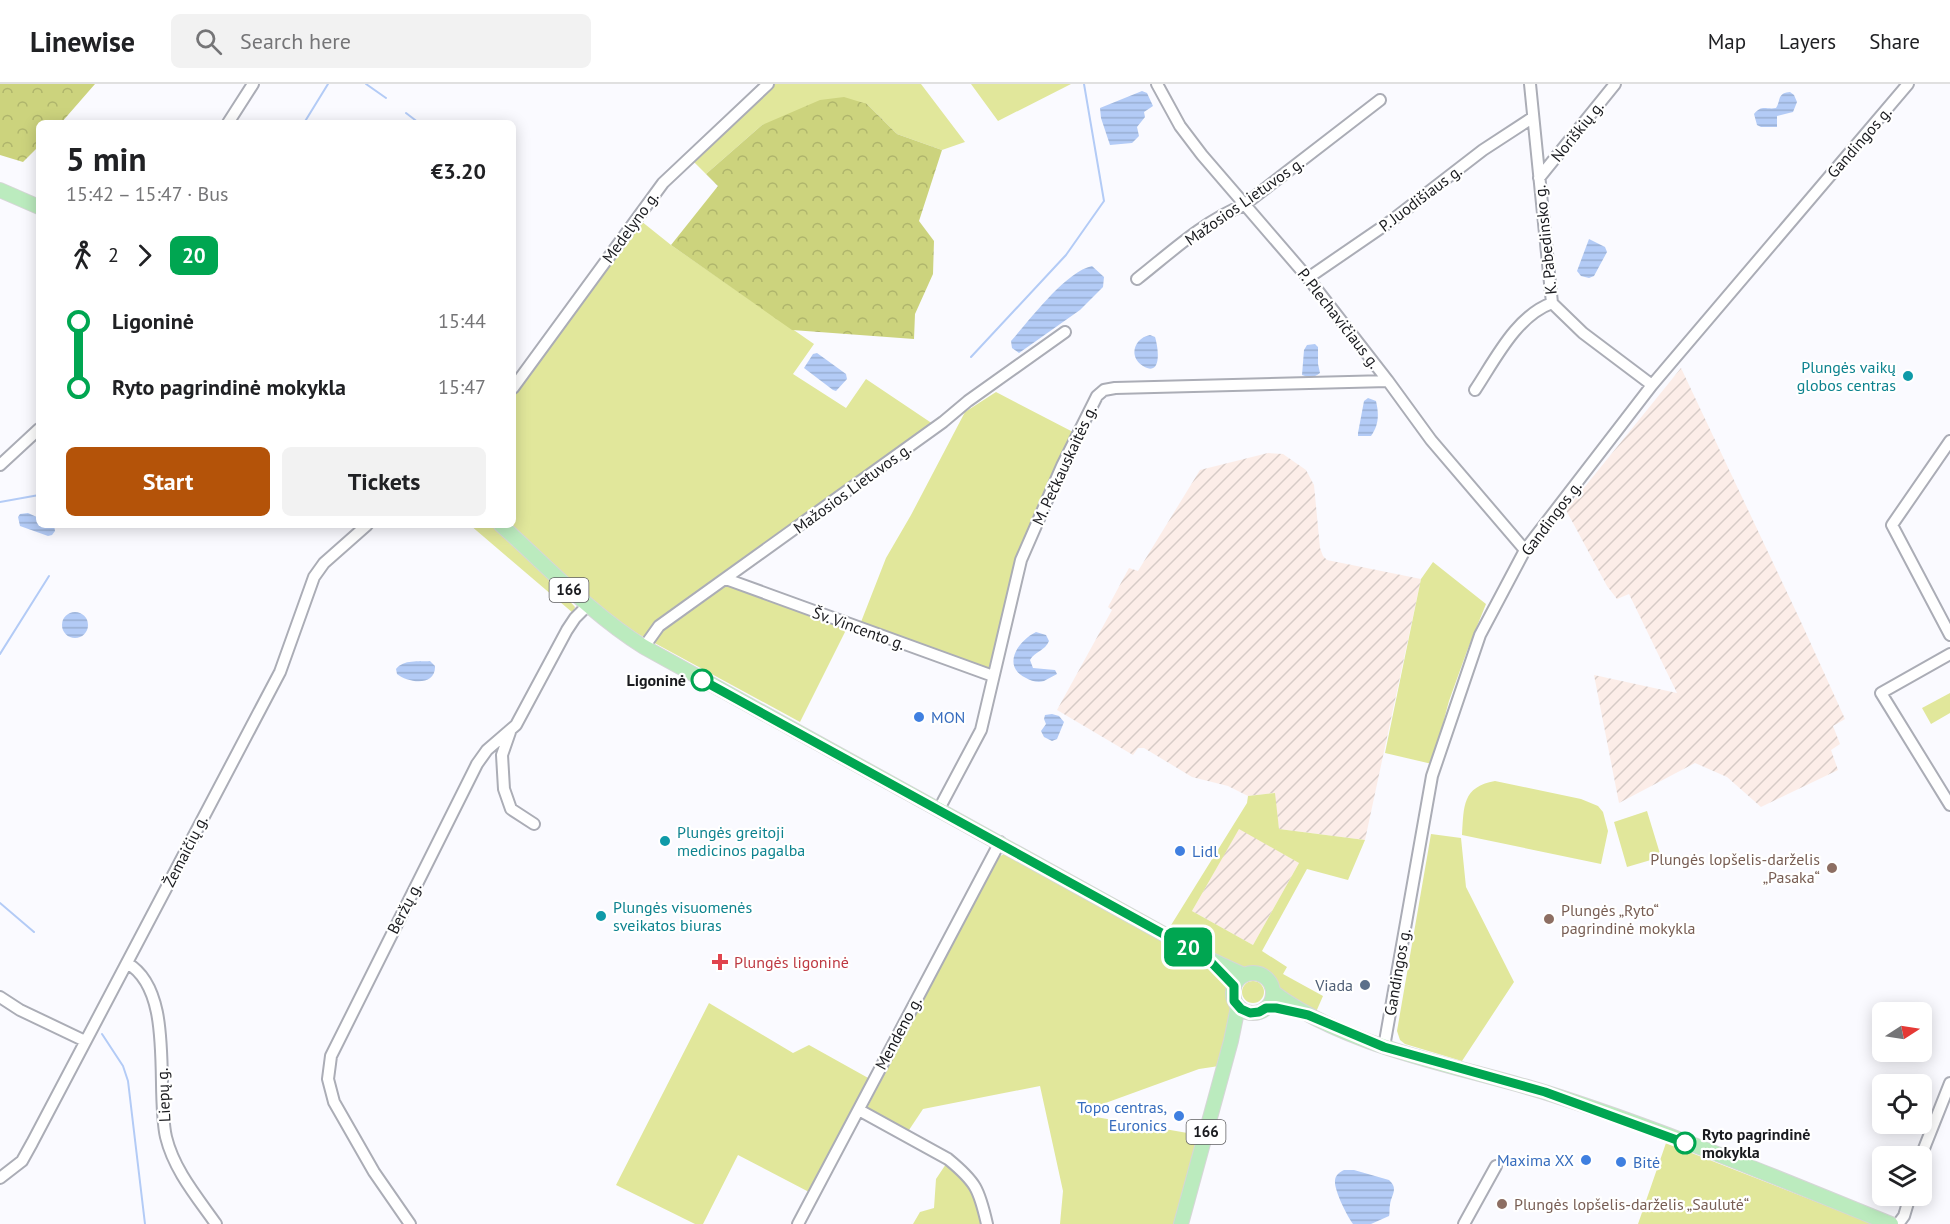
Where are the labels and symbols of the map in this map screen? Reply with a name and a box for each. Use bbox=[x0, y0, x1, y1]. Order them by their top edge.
street label: Noriškių g. bbox=[1546, 96, 1608, 166]
street label: Gandingos g. bbox=[1822, 102, 1896, 182]
street label: Mažosios Lietuvos g. bbox=[1181, 153, 1307, 249]
street label: P. Juodišiaus g. bbox=[1375, 160, 1465, 236]
street label: K. Pabedinsko g. bbox=[1529, 184, 1561, 296]
street label: Medelyno g. bbox=[597, 187, 663, 267]
street label: P. Plechavičiaus g. bbox=[1294, 264, 1384, 372]
place label: Plungės vaikų globos centras bbox=[1797, 357, 1896, 395]
marker: Plungės vaikų globos centras bbox=[1901, 369, 1915, 383]
street label: M. Pečkauskaitės g. bbox=[1027, 402, 1101, 528]
street label: Mažosios Lietuvos g. bbox=[789, 439, 915, 537]
street label: Gandingos g. bbox=[1516, 477, 1586, 559]
road number: 166 bbox=[550, 578, 588, 602]
street label: Šv. Vincento g. bbox=[810, 602, 908, 654]
marker: Ligoninė bbox=[691, 669, 713, 691]
place label: Ligoninė bbox=[626, 670, 686, 690]
place label: MON bbox=[931, 707, 965, 727]
marker: MON bbox=[912, 710, 926, 724]
street label: Žemaičių g. bbox=[158, 812, 212, 890]
place label: Plungės greitoji medicinos pagalba bbox=[677, 822, 805, 860]
marker: Plungės greitoji medicinos pagalba bbox=[658, 834, 672, 848]
place label: Lidl bbox=[1192, 841, 1218, 861]
marker: Lidl bbox=[1173, 844, 1187, 858]
place label: Plungės lopšelis-darželis „Pasaka“ bbox=[1650, 849, 1820, 887]
marker: Plungės lopšelis-darželis „Pasaka“ bbox=[1825, 861, 1839, 875]
street label: Beržų g. bbox=[383, 879, 425, 937]
place label: Plungės visuomenės sveikatos biuras bbox=[613, 897, 752, 935]
place label: Plungės „Ryto“ pagrindinė mokykla bbox=[1561, 900, 1696, 938]
marker: Plungės visuomenės sveikatos biuras bbox=[594, 909, 608, 923]
marker: Plungės „Ryto“ pagrindinė mokykla bbox=[1542, 912, 1556, 926]
street label: Gandingos g. bbox=[1379, 927, 1415, 1017]
line badge: 20 bbox=[1161, 928, 1215, 966]
place label: Plungės ligoninė bbox=[734, 952, 849, 972]
marker: Plungės ligoninė bbox=[711, 953, 729, 971]
place label: Viada bbox=[1314, 975, 1353, 995]
marker: Viada bbox=[1358, 978, 1372, 992]
street label: Mendeno g. bbox=[870, 993, 926, 1073]
north arrow bbox=[1872, 1002, 1932, 1062]
street label: Liepų g. bbox=[152, 1067, 174, 1123]
place label: Topo centras, Euronics bbox=[1077, 1097, 1167, 1135]
marker: Topo centras, Euronics bbox=[1172, 1109, 1186, 1123]
road number: 166 bbox=[1186, 1120, 1226, 1144]
place label: Ryto pagrindinė mokykla bbox=[1702, 1124, 1810, 1162]
marker: Ryto pagrindinė mokykla bbox=[1674, 1132, 1696, 1154]
place label: Maxima XX bbox=[1497, 1150, 1574, 1170]
place label: Bitė bbox=[1633, 1152, 1660, 1172]
marker: Maxima XX bbox=[1579, 1153, 1593, 1167]
marker: Bitė bbox=[1614, 1155, 1628, 1169]
place label: Plungės lopšelis-darželis „Saulutė“ bbox=[1514, 1194, 1749, 1214]
marker: Plungės lopšelis-darželis „Saulutė“ bbox=[1495, 1197, 1509, 1211]

